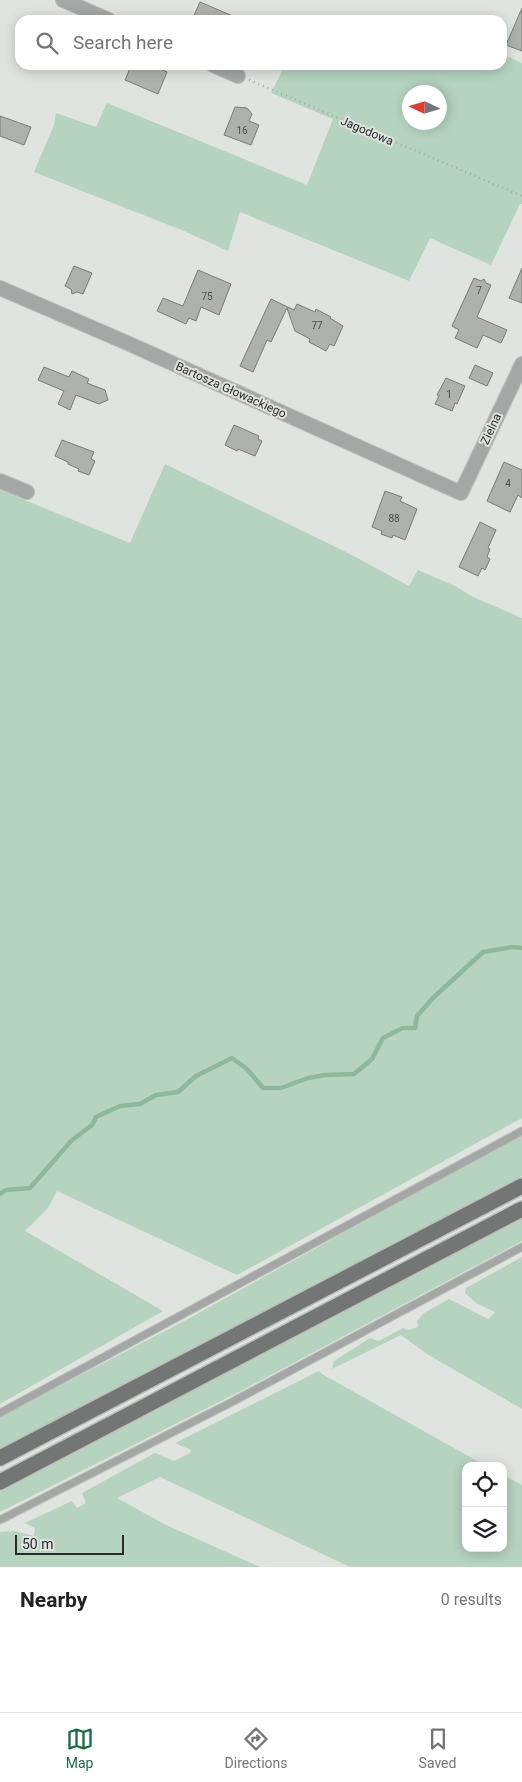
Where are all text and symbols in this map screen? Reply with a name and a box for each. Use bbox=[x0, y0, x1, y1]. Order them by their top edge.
search box bbox=[15, 15, 507, 70]
icon: search bbox=[33, 29, 61, 57]
text: Search here bbox=[73, 31, 173, 54]
north arrow bbox=[402, 85, 447, 130]
street label: Jagodowa bbox=[339, 114, 395, 148]
house number: 16 bbox=[236, 125, 248, 136]
house number: 7 bbox=[476, 285, 482, 296]
house number: 75 bbox=[201, 291, 213, 302]
house number: 77 bbox=[311, 320, 323, 331]
street label: Bartosza Głowackiego bbox=[173, 359, 289, 421]
house number: 1 bbox=[446, 389, 452, 400]
street label: Zielna bbox=[478, 411, 504, 447]
house number: 4 bbox=[505, 478, 511, 489]
house number: 88 bbox=[388, 513, 400, 524]
map controls bbox=[462, 1462, 507, 1552]
button: locate bbox=[462, 1462, 507, 1507]
button: layers bbox=[462, 1507, 507, 1552]
scale bar bbox=[15, 1532, 124, 1555]
text: 50 m bbox=[22, 1536, 54, 1552]
text: Nearby bbox=[20, 1588, 87, 1612]
text: 0 results bbox=[441, 1590, 502, 1609]
tab: Map bbox=[66, 1725, 94, 1771]
tab: Directions bbox=[225, 1725, 288, 1771]
tab: Saved bbox=[419, 1725, 456, 1771]

